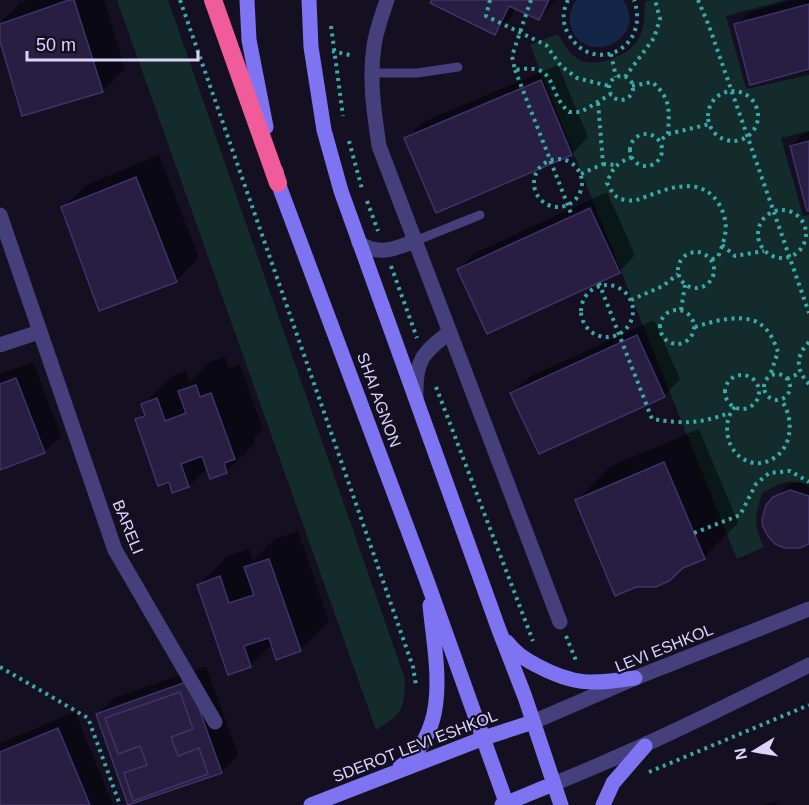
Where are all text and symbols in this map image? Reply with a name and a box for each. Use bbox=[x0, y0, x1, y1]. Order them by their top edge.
scale bar bbox=[27, 24, 198, 62]
text: 50 m bbox=[36, 35, 76, 55]
street label: SHAI AGNON bbox=[354, 350, 404, 450]
street label: BARELI bbox=[109, 497, 147, 557]
street label: LEVI ESHKOL bbox=[613, 621, 716, 675]
street label: SDEROT LEVI ESHKOL bbox=[330, 707, 500, 785]
north arrow bbox=[725, 721, 785, 781]
text: N bbox=[731, 746, 750, 761]

